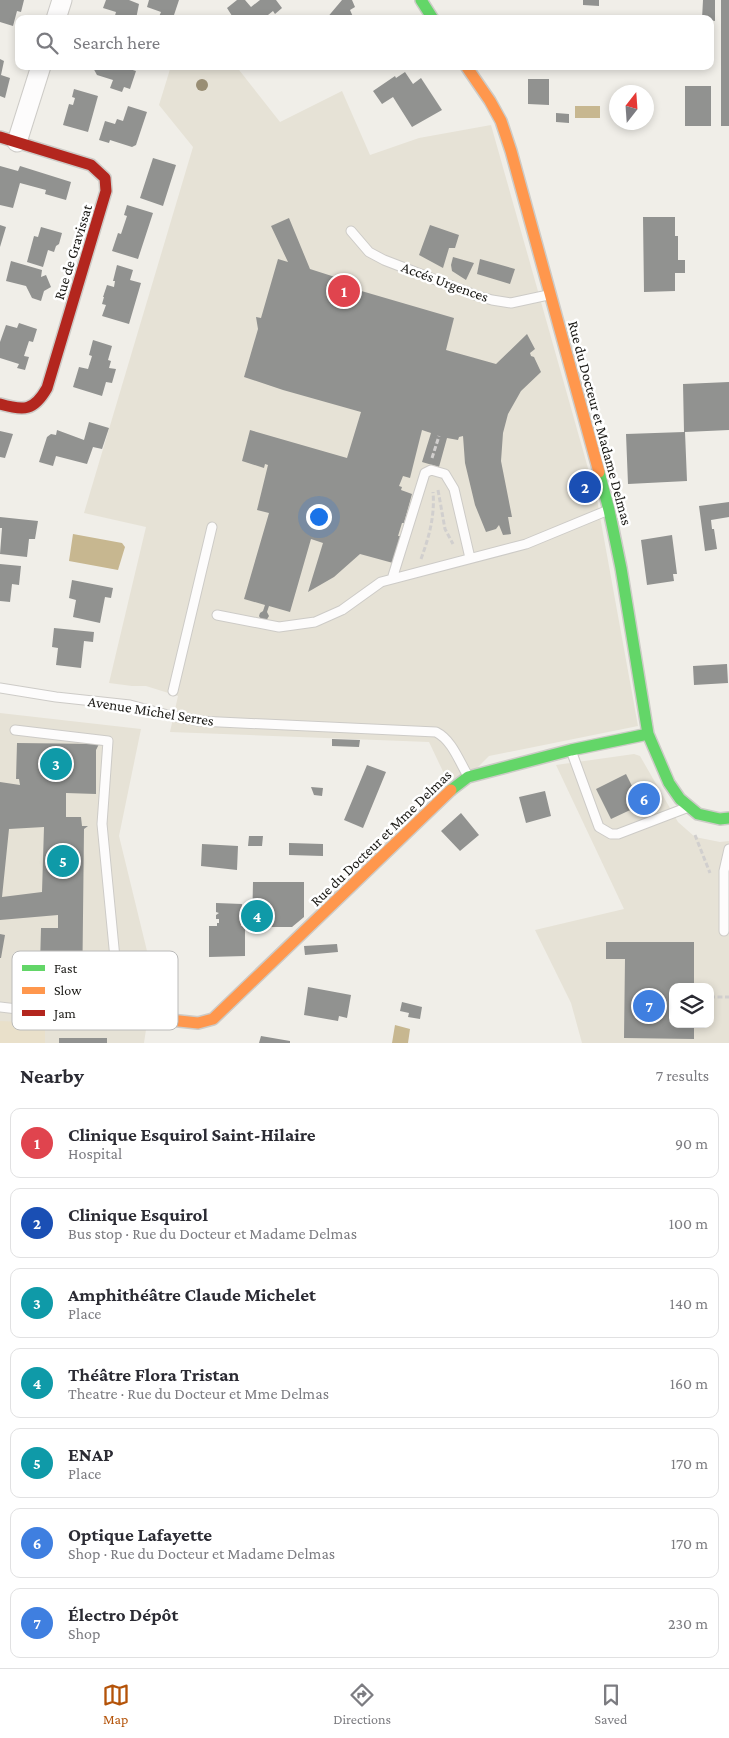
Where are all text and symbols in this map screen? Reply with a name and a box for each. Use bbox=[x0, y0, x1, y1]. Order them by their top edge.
search box bbox=[15, 15, 714, 70]
icon: search bbox=[33, 29, 61, 57]
text: Search here bbox=[73, 32, 160, 53]
north arrow bbox=[609, 85, 654, 130]
street label: Rue de Gravissat bbox=[51, 201, 95, 302]
street label: Accés Urgences bbox=[399, 259, 491, 306]
pin: 1 bbox=[328, 272, 360, 310]
street label: Rue du Docteur et Madame Delmas bbox=[565, 319, 635, 527]
pin: 2 bbox=[569, 468, 601, 506]
your location bbox=[306, 504, 332, 530]
street label: Avenue Michel Serres bbox=[87, 693, 215, 729]
pin: 3 bbox=[40, 745, 72, 783]
street label: Rue du Docteur et Mme Delmas bbox=[307, 767, 455, 909]
pin: 6 bbox=[628, 780, 660, 818]
pin: 5 bbox=[47, 842, 79, 880]
pin: 4 bbox=[241, 897, 273, 935]
legend bbox=[12, 951, 178, 1030]
text: Fast bbox=[54, 960, 78, 976]
text: Slow bbox=[54, 982, 82, 998]
map controls bbox=[669, 983, 714, 1028]
button: layers bbox=[669, 983, 714, 1028]
pin: 7 bbox=[633, 987, 665, 1025]
text: Jam bbox=[52, 1005, 76, 1021]
text: Nearby bbox=[20, 1064, 84, 1088]
text: 7 results bbox=[656, 1067, 709, 1084]
text: Clinique Esquirol Saint-Hilaire bbox=[68, 1124, 316, 1145]
text: 1 bbox=[34, 1135, 40, 1152]
text: 90 m bbox=[675, 1135, 708, 1152]
text: Hospital bbox=[68, 1145, 122, 1162]
text: Clinique Esquirol bbox=[68, 1204, 208, 1225]
text: 2 bbox=[33, 1215, 41, 1232]
text: 100 m bbox=[669, 1215, 708, 1232]
text: Bus stop · Rue du Docteur et Madame Delmas bbox=[68, 1225, 357, 1242]
text: Amphithéâtre Claude Michelet bbox=[68, 1284, 316, 1305]
text: 3 bbox=[33, 1295, 41, 1312]
text: 140 m bbox=[670, 1295, 708, 1312]
text: Place bbox=[68, 1305, 101, 1322]
text: Théâtre Flora Tristan bbox=[68, 1364, 240, 1385]
text: 4 bbox=[33, 1375, 41, 1392]
text: 160 m bbox=[670, 1375, 708, 1392]
text: Theatre · Rue du Docteur et Mme Delmas bbox=[68, 1385, 329, 1402]
text: ENAP bbox=[68, 1444, 114, 1465]
text: 5 bbox=[33, 1455, 41, 1472]
text: 170 m bbox=[671, 1455, 708, 1472]
text: Place bbox=[68, 1465, 101, 1482]
text: Optique Lafayette bbox=[68, 1524, 212, 1545]
text: 6 bbox=[33, 1535, 41, 1552]
text: 170 m bbox=[671, 1535, 708, 1552]
text: Shop · Rue du Docteur et Madame Delmas bbox=[68, 1545, 335, 1562]
text: Électro Dépôt bbox=[68, 1604, 178, 1625]
text: 7 bbox=[33, 1615, 41, 1632]
text: 230 m bbox=[668, 1615, 708, 1632]
text: Shop bbox=[68, 1625, 100, 1642]
tab: Map bbox=[102, 1681, 130, 1727]
tab: Directions bbox=[333, 1681, 391, 1727]
tab: Saved bbox=[594, 1681, 627, 1727]

